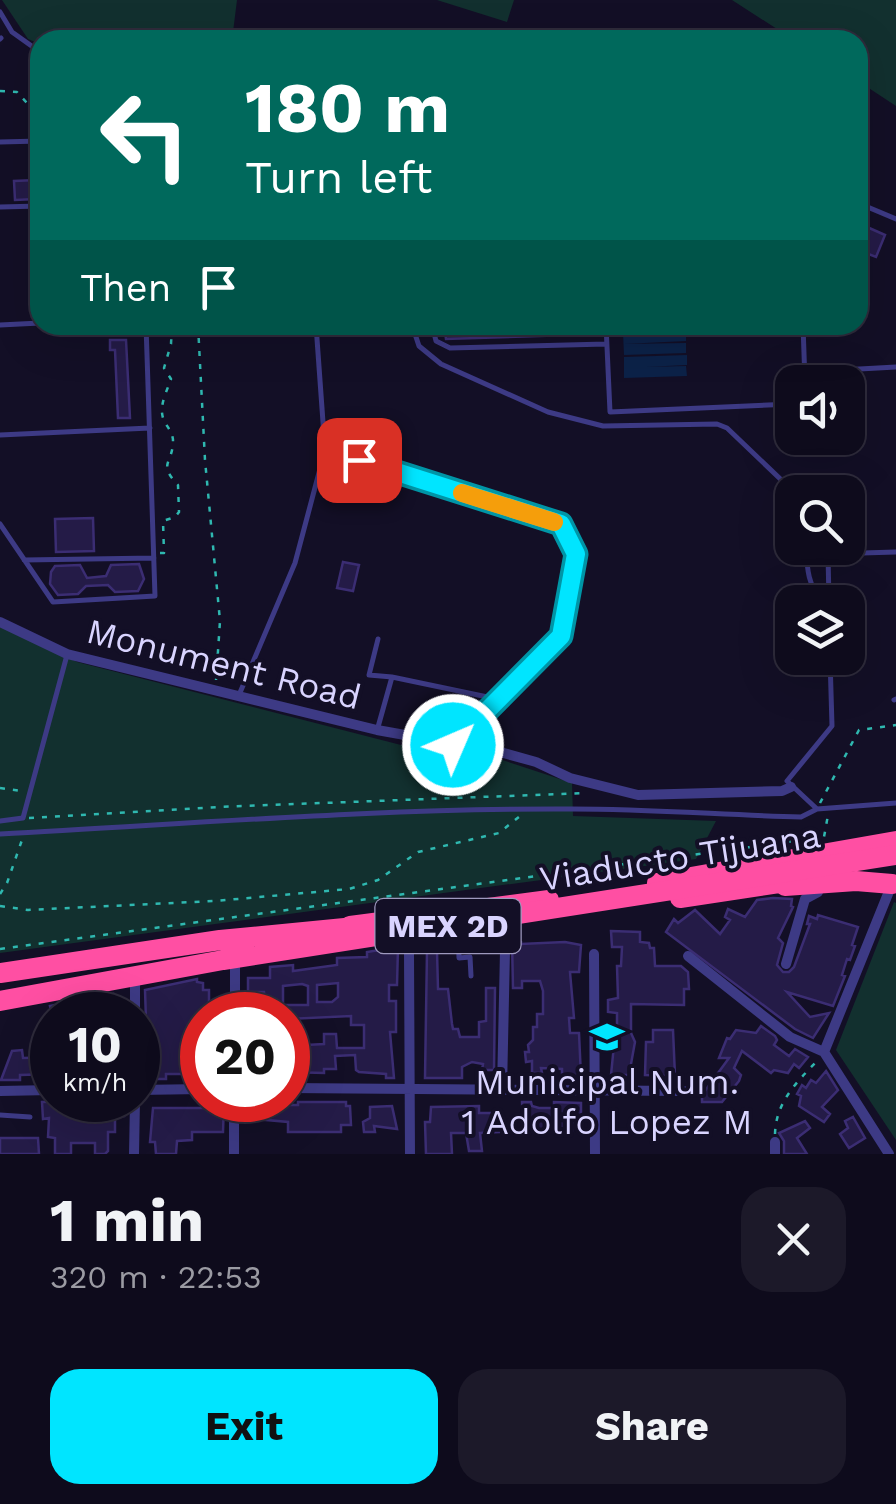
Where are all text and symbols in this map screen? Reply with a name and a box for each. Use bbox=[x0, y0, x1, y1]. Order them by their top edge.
text: 180 m bbox=[245, 67, 450, 149]
icon: left bbox=[80, 70, 210, 200]
text: Turn left bbox=[245, 151, 432, 204]
icon: arrive bbox=[191, 260, 246, 315]
text: Then bbox=[80, 266, 171, 310]
map controls bbox=[775, 365, 865, 675]
button: sound bbox=[775, 365, 865, 455]
pin bbox=[317, 418, 402, 503]
icon: arrive bbox=[332, 433, 387, 488]
button: search bbox=[775, 475, 865, 565]
button: layers bbox=[775, 585, 865, 675]
street label: Monument Road bbox=[83, 610, 365, 718]
position arrow bbox=[401, 693, 505, 797]
street label: Viaducto Tijuana bbox=[537, 814, 823, 900]
road number: MEX 2D bbox=[376, 899, 520, 953]
speed limit sign: 20 bbox=[180, 992, 310, 1122]
text: 10 bbox=[68, 1015, 122, 1074]
school or university icon: Municipal Num. 1 Adolfo Lopez M bbox=[588, 1018, 626, 1056]
place label: Municipal Num. 1 Adolfo Lopez M bbox=[462, 1061, 752, 1143]
text: km/h bbox=[63, 1068, 127, 1097]
text: 1 min bbox=[50, 1185, 204, 1256]
button: close bbox=[741, 1187, 846, 1292]
text: 320 m · 22:53 bbox=[50, 1258, 262, 1296]
button: Exit bbox=[50, 1369, 438, 1484]
button: Share bbox=[458, 1369, 846, 1484]

